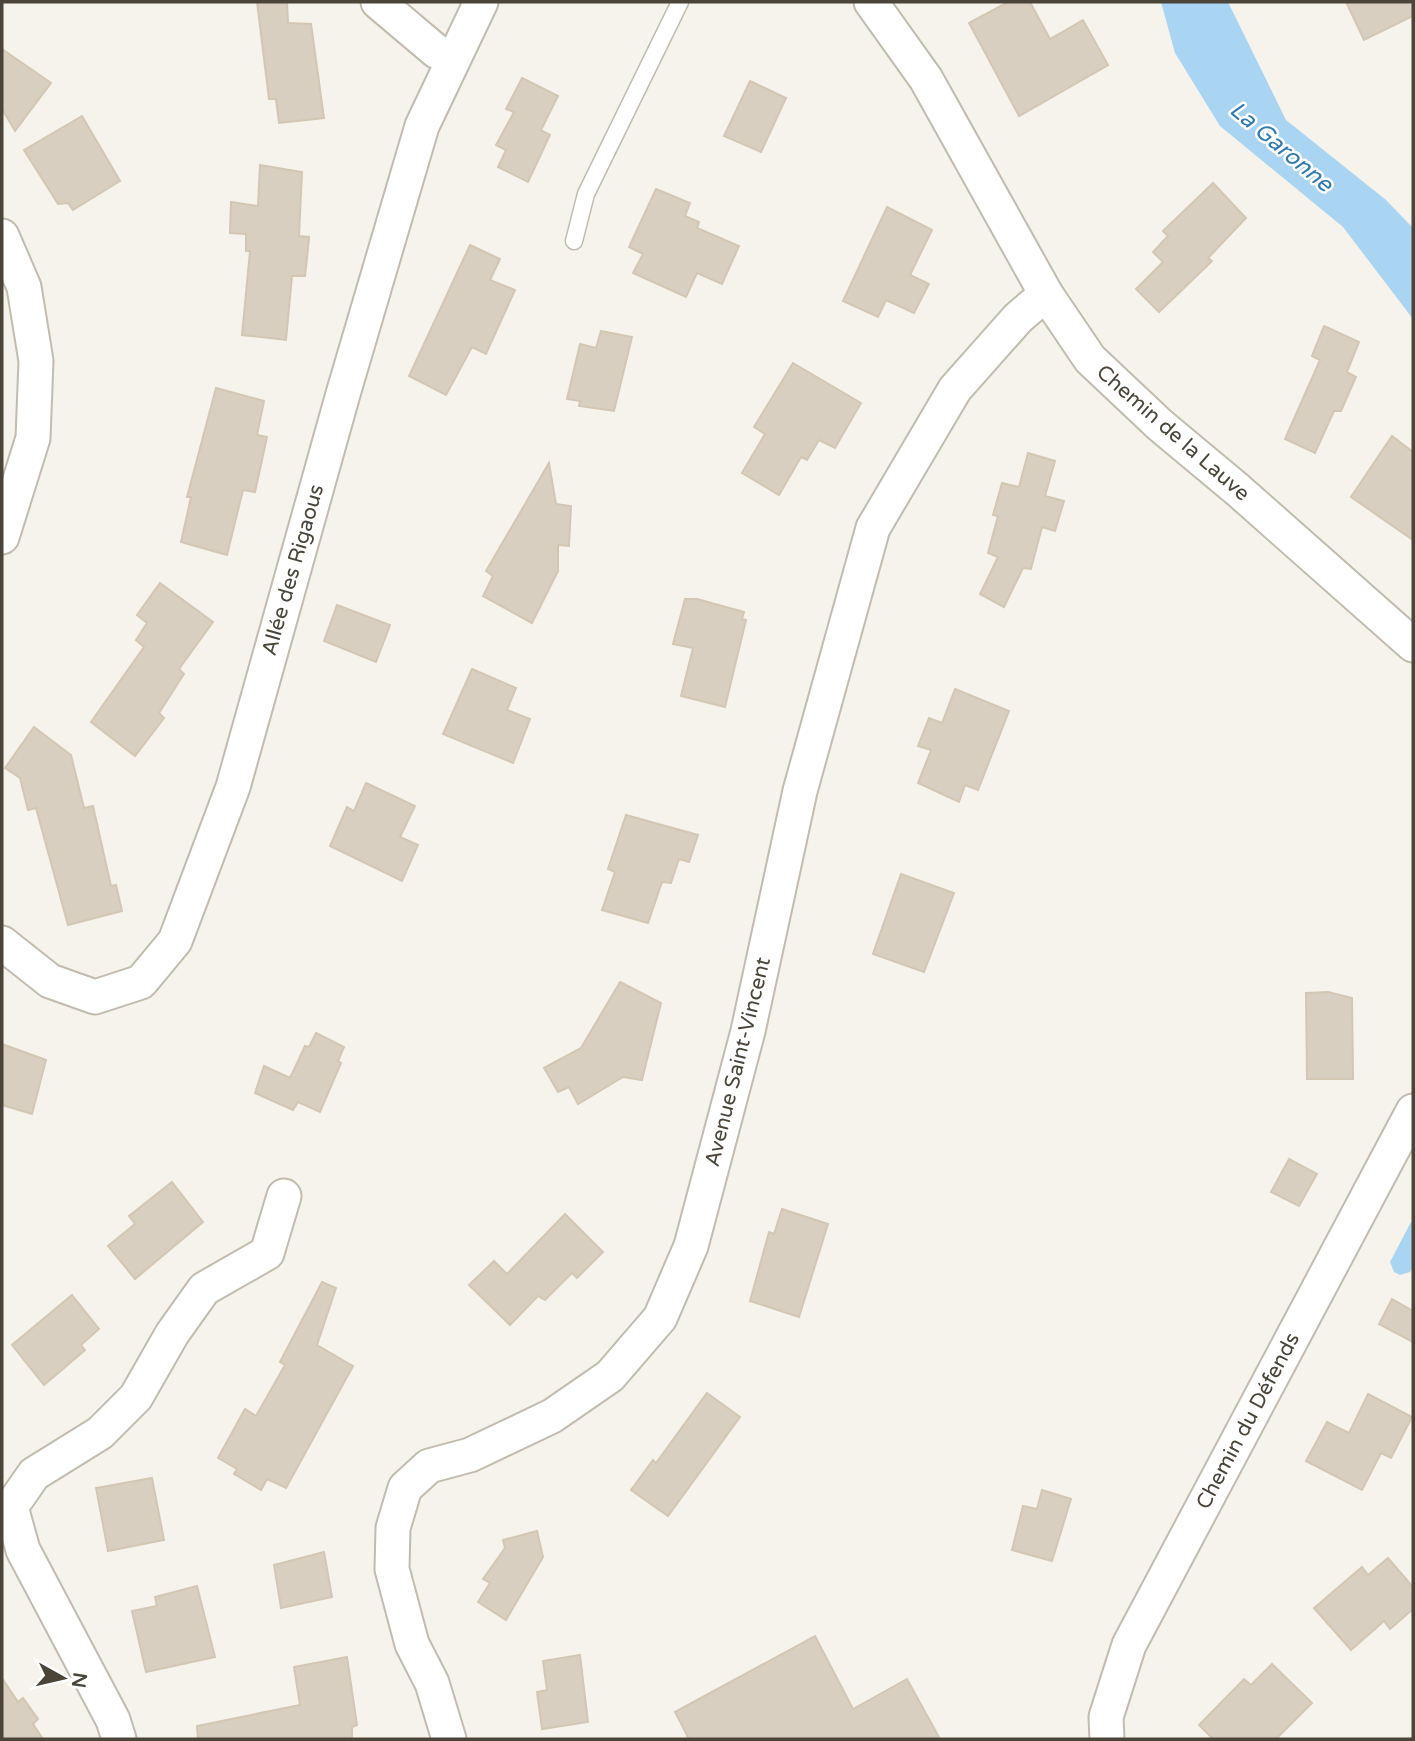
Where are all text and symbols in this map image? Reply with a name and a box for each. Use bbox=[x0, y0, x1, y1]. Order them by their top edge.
water label: La Garonne bbox=[1224, 96, 1340, 199]
street label: Chemin de la Lauve bbox=[1091, 360, 1255, 506]
street label: Allée des Rigaous bbox=[257, 482, 329, 658]
street label: Avenue Saint-Vincent bbox=[700, 955, 776, 1169]
street label: Chemin du Défends bbox=[1191, 1329, 1305, 1513]
north arrow bbox=[28, 1643, 98, 1713]
text: N bbox=[67, 1671, 91, 1689]

